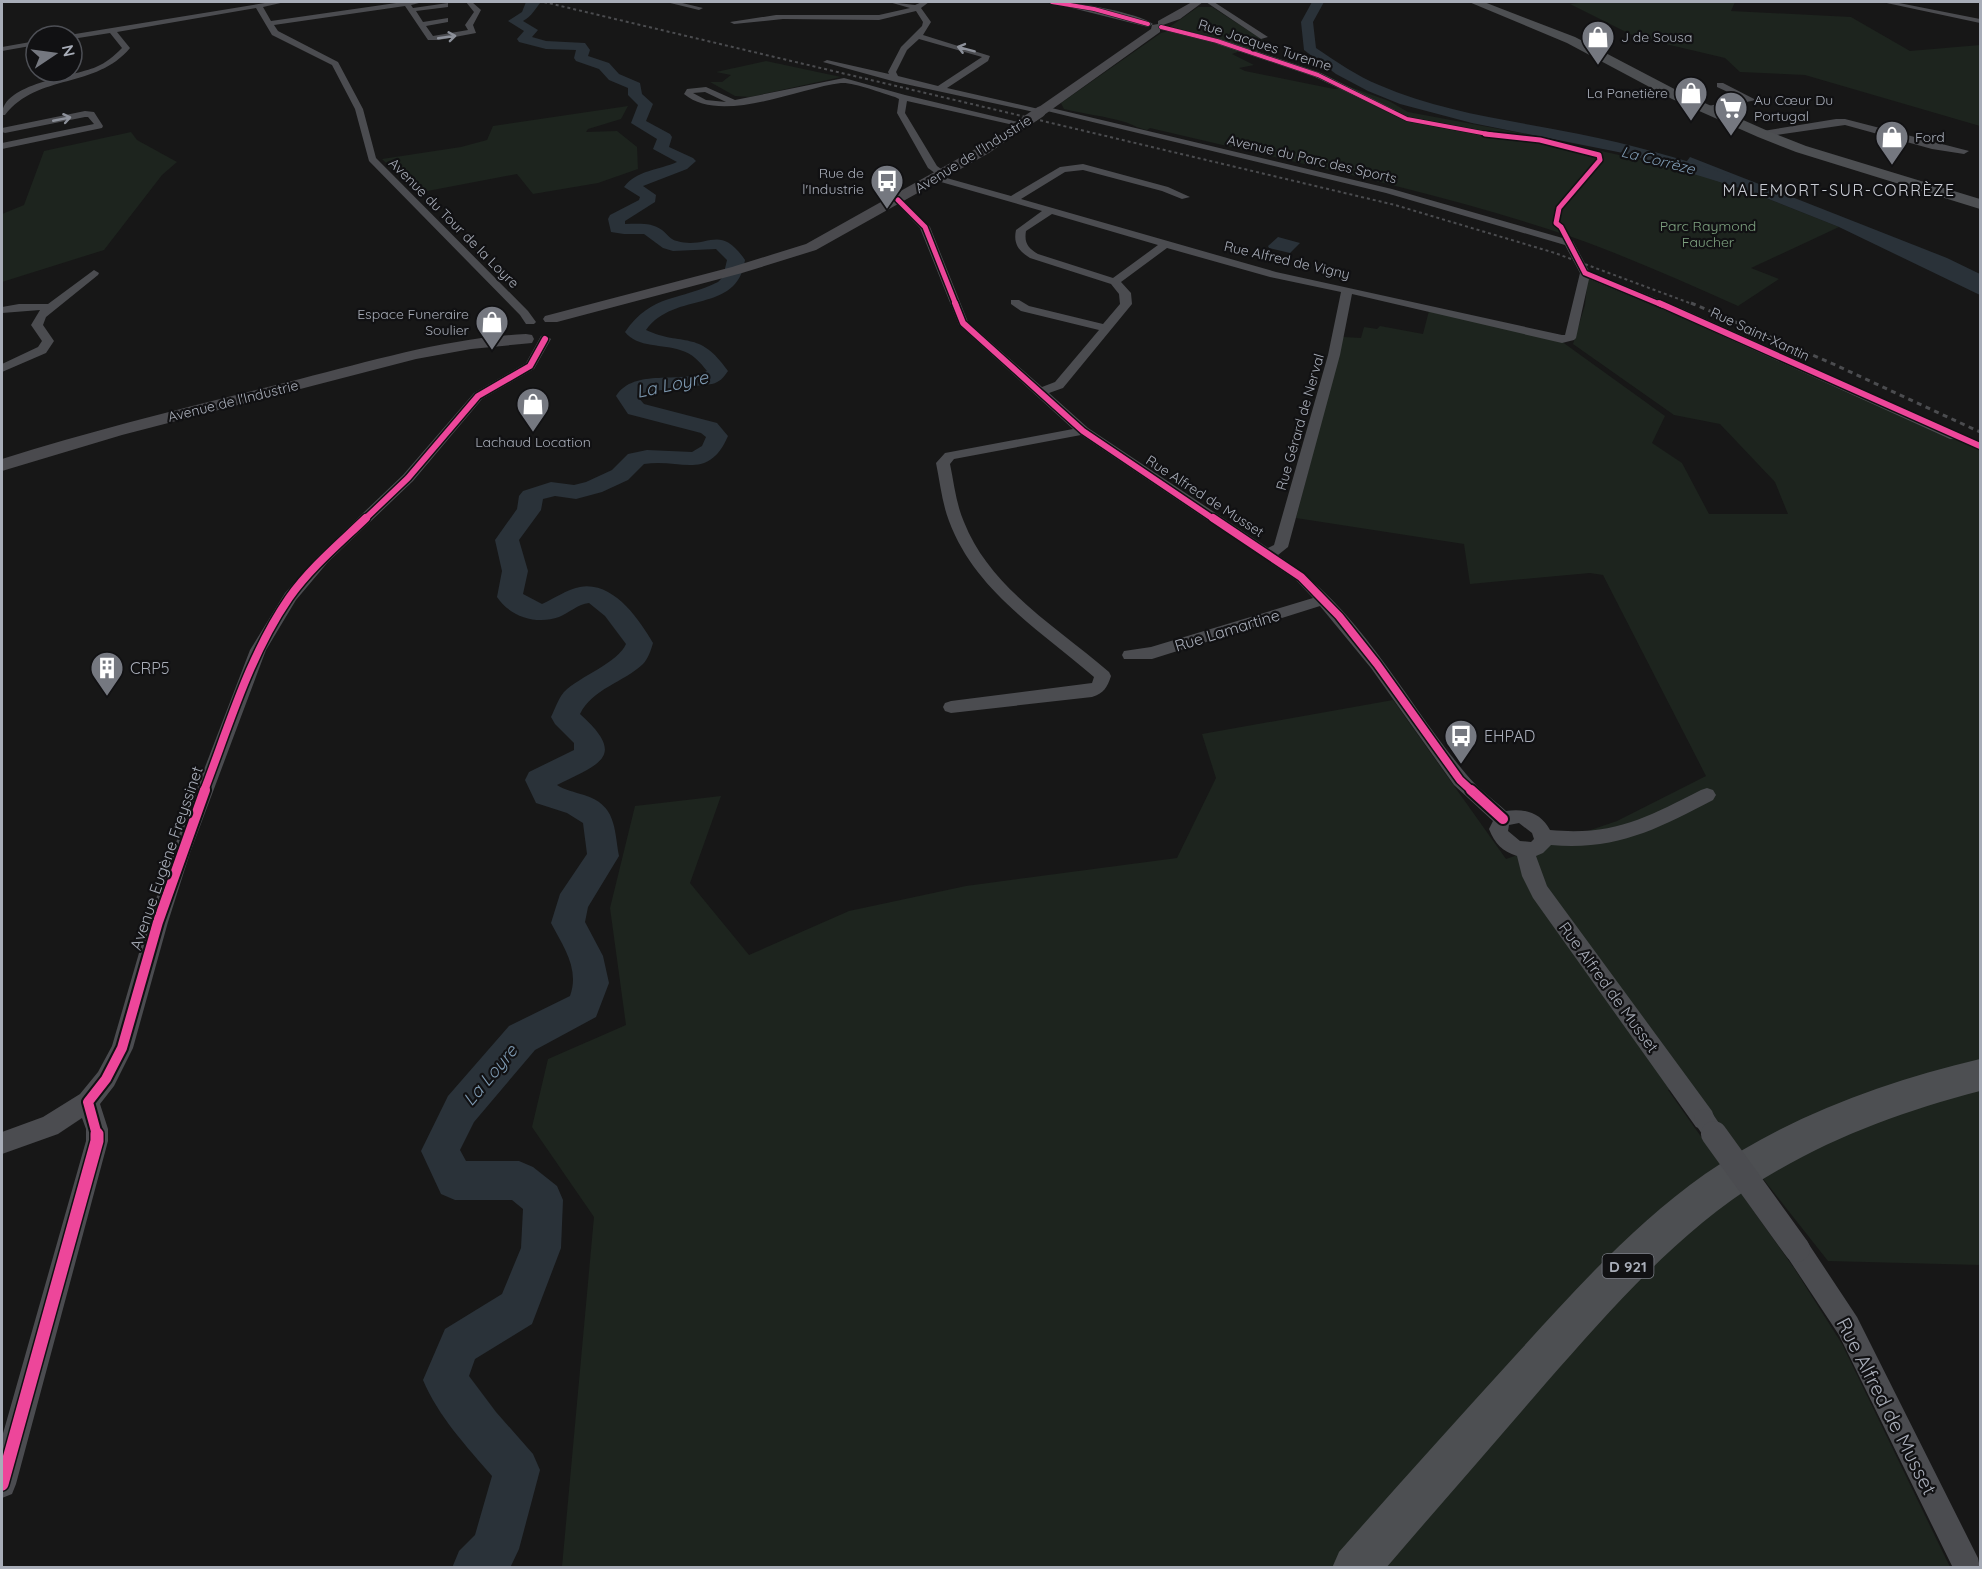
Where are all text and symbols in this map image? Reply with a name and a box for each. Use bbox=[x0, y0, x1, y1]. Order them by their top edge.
street label: Rue Jacques Turenne bbox=[1196, 15, 1334, 75]
shop icon: J de Sousa bbox=[1580, 19, 1616, 66]
north arrow bbox=[24, 24, 84, 84]
place label: J de Sousa bbox=[1621, 28, 1693, 46]
one-way arrow bbox=[437, 31, 456, 42]
text: N bbox=[58, 43, 80, 59]
one-way arrow bbox=[957, 43, 976, 54]
shop icon: La Panetière bbox=[1673, 75, 1709, 122]
place label: La Panetière bbox=[1587, 84, 1668, 102]
supermarket icon: Au Cœur Du Portugal bbox=[1713, 90, 1749, 137]
place label: Au Cœur Du Portugal bbox=[1754, 91, 1833, 125]
street label: Avenue de l'Industrie bbox=[912, 111, 1035, 197]
one-way arrow bbox=[52, 113, 72, 124]
shop icon: Ford bbox=[1874, 119, 1910, 166]
place label: Ford bbox=[1915, 128, 1945, 146]
street label: Avenue du Parc des Sports bbox=[1225, 131, 1399, 187]
water label: La Corrèze bbox=[1619, 142, 1697, 178]
street label: Avenue du Tour de la Loyre bbox=[385, 154, 523, 292]
bus stop icon: Rue de l'Industrie bbox=[869, 163, 905, 210]
place label: Rue de l'Industrie bbox=[802, 164, 864, 198]
district label: MALEMORT-SUR-CORRÈZE bbox=[1722, 180, 1956, 200]
park label: Parc Raymond Faucher bbox=[1660, 217, 1756, 251]
street label: Rue Alfred de Vigny bbox=[1222, 237, 1352, 283]
street label: Rue Saint-Xantin bbox=[1707, 303, 1813, 365]
shop icon: Espace Funeraire Soulier bbox=[474, 304, 510, 351]
place label: Espace Funeraire Soulier bbox=[357, 305, 470, 339]
street label: Rue Gérard de Nerval bbox=[1272, 352, 1328, 492]
water label: La Loyre bbox=[634, 365, 711, 403]
street label: Avenue de l'Industrie bbox=[166, 376, 300, 426]
shop icon: Lachaud Location bbox=[515, 386, 551, 433]
place label: Lachaud Location bbox=[475, 433, 591, 451]
street label: Rue Alfred de Musset bbox=[1143, 451, 1268, 541]
street label: Rue Lamartine bbox=[1172, 605, 1282, 655]
building icon: CRP5 bbox=[89, 650, 125, 697]
place label: CRP5 bbox=[130, 658, 169, 678]
bus stop icon: EHPAD bbox=[1443, 718, 1479, 765]
place label: EHPAD bbox=[1484, 726, 1535, 746]
street label: Avenue Eugène Freyssinet bbox=[125, 763, 207, 953]
street label: Rue Alfred de Musset bbox=[1555, 918, 1663, 1056]
water label: La Loyre bbox=[458, 1039, 523, 1110]
road number: D 921 bbox=[1602, 1254, 1654, 1278]
street label: Rue Alfred de Musset bbox=[1831, 1313, 1943, 1499]

